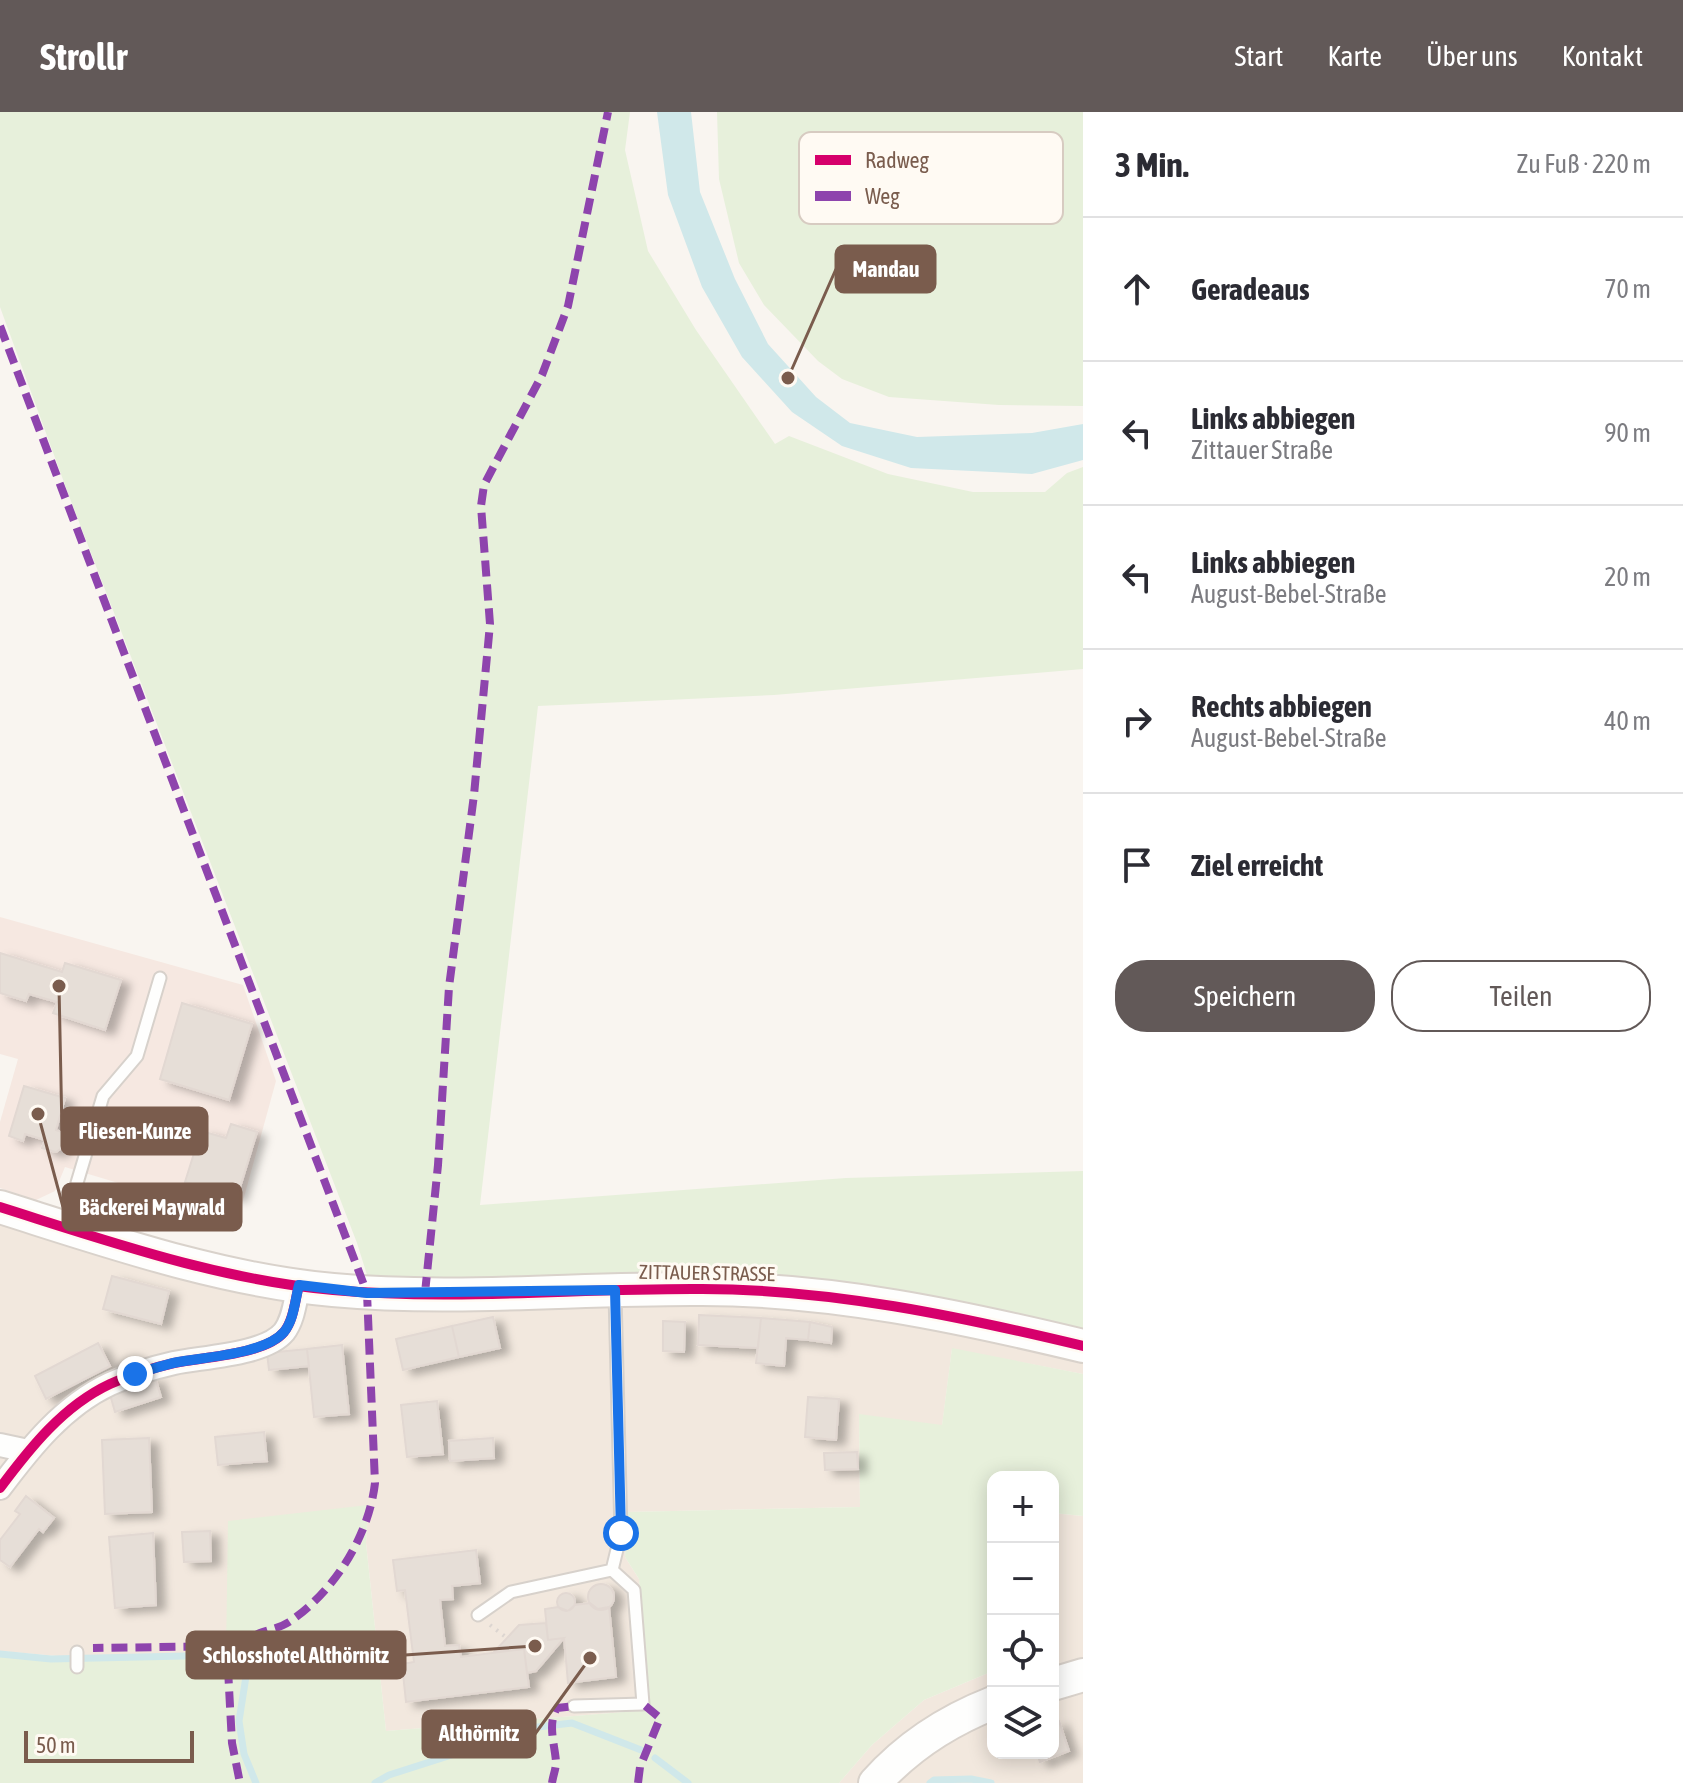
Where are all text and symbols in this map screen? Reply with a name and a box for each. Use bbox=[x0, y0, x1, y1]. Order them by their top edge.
text: Strollr bbox=[40, 35, 127, 78]
text: Start bbox=[1234, 40, 1283, 72]
text: Karte bbox=[1327, 40, 1382, 72]
text: Über uns bbox=[1426, 40, 1518, 72]
text: Kontakt bbox=[1562, 40, 1643, 72]
legend bbox=[799, 132, 1063, 224]
text: 3 Min. bbox=[1115, 145, 1189, 184]
text: Radweg bbox=[865, 147, 930, 173]
text: Zu Fuß · 220 m bbox=[1517, 149, 1651, 179]
text: Weg bbox=[865, 183, 900, 209]
callout: Mandau bbox=[836, 246, 935, 292]
text: Mandau bbox=[853, 256, 919, 282]
icon: ahead bbox=[1115, 267, 1159, 311]
text: Geradeaus bbox=[1191, 272, 1310, 306]
text: 70 m bbox=[1604, 274, 1651, 304]
text: Links abbiegen bbox=[1191, 401, 1355, 435]
icon: left bbox=[1115, 411, 1159, 455]
text: 90 m bbox=[1604, 418, 1651, 448]
text: Zittauer Straße bbox=[1191, 435, 1333, 465]
text: Links abbiegen bbox=[1191, 545, 1355, 579]
icon: left bbox=[1115, 555, 1159, 599]
text: 20 m bbox=[1604, 562, 1651, 592]
text: August-Bebel-Straße bbox=[1191, 579, 1387, 609]
text: Rechts abbiegen bbox=[1191, 689, 1372, 723]
icon: right bbox=[1115, 699, 1159, 743]
text: 40 m bbox=[1604, 706, 1651, 736]
text: August-Bebel-Straße bbox=[1191, 723, 1387, 753]
icon: arrive bbox=[1115, 843, 1159, 887]
text: Ziel erreicht bbox=[1191, 848, 1323, 882]
button: Speichern bbox=[1115, 960, 1375, 1032]
button: Teilen bbox=[1391, 960, 1651, 1032]
callout: Fliesen-Kunze bbox=[62, 1108, 207, 1154]
text: Fliesen-Kunze bbox=[78, 1118, 192, 1144]
callout: Bäckerei Maywald bbox=[63, 1184, 241, 1230]
text: Bäckerei Maywald bbox=[79, 1194, 225, 1220]
street label: ZITTAUER STRASSE bbox=[639, 1260, 776, 1285]
route end bbox=[117, 1356, 153, 1392]
map controls bbox=[987, 1471, 1059, 1759]
button: + bbox=[987, 1471, 1059, 1543]
route start bbox=[603, 1515, 639, 1551]
button: − bbox=[987, 1543, 1059, 1615]
button: locate bbox=[987, 1615, 1059, 1687]
callout: Schlosshotel Althörnitz bbox=[187, 1632, 405, 1678]
text: Schlosshotel Althörnitz bbox=[203, 1642, 389, 1668]
button: layers bbox=[987, 1687, 1059, 1759]
callout: Althörnitz bbox=[423, 1711, 535, 1757]
text: Althörnitz bbox=[438, 1720, 519, 1746]
scale bar bbox=[24, 1727, 194, 1763]
text: 50 m bbox=[36, 1732, 76, 1758]

